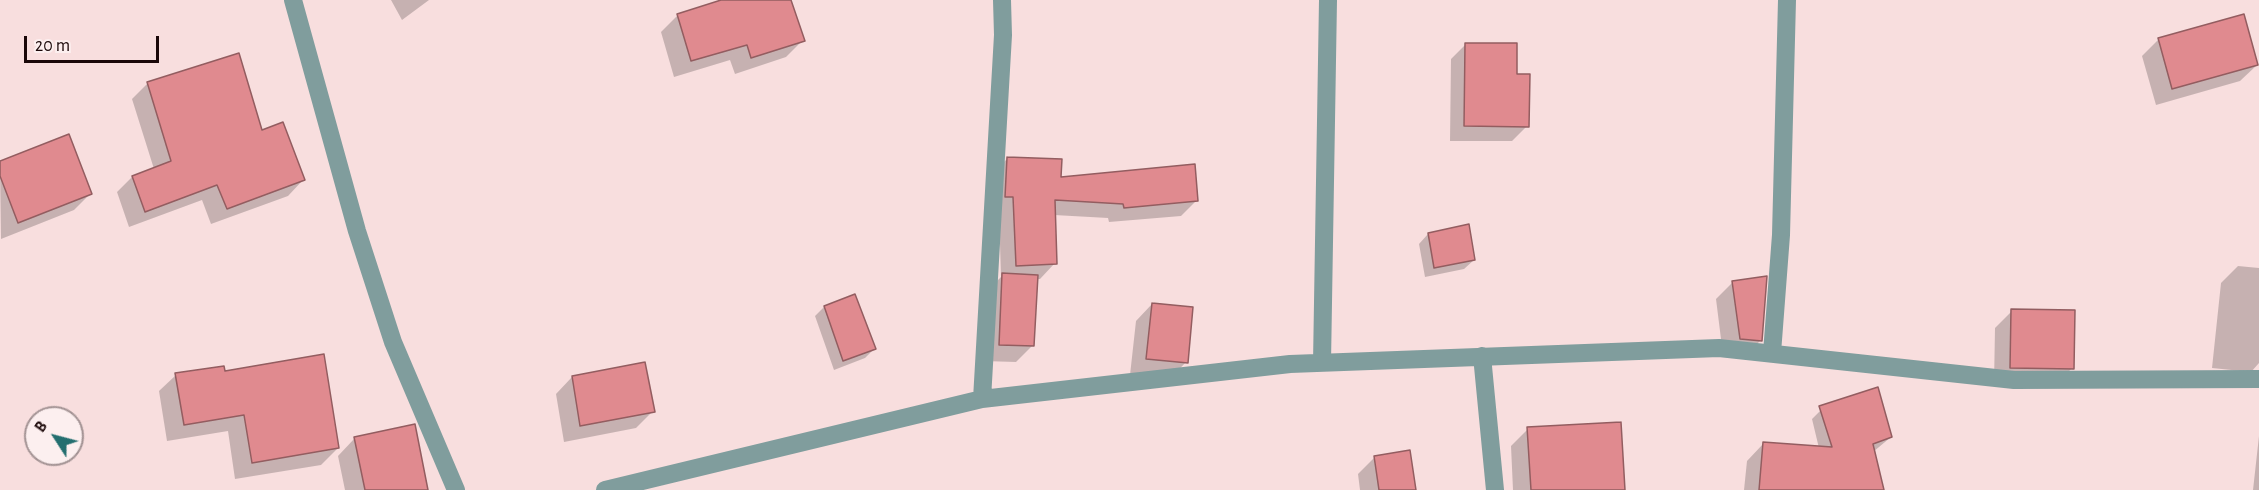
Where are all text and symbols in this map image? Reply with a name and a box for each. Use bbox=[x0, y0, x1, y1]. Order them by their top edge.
scale bar bbox=[27, 24, 162, 62]
text: 20 m bbox=[35, 37, 70, 55]
north arrow bbox=[24, 406, 84, 466]
text: B bbox=[32, 418, 50, 435]

